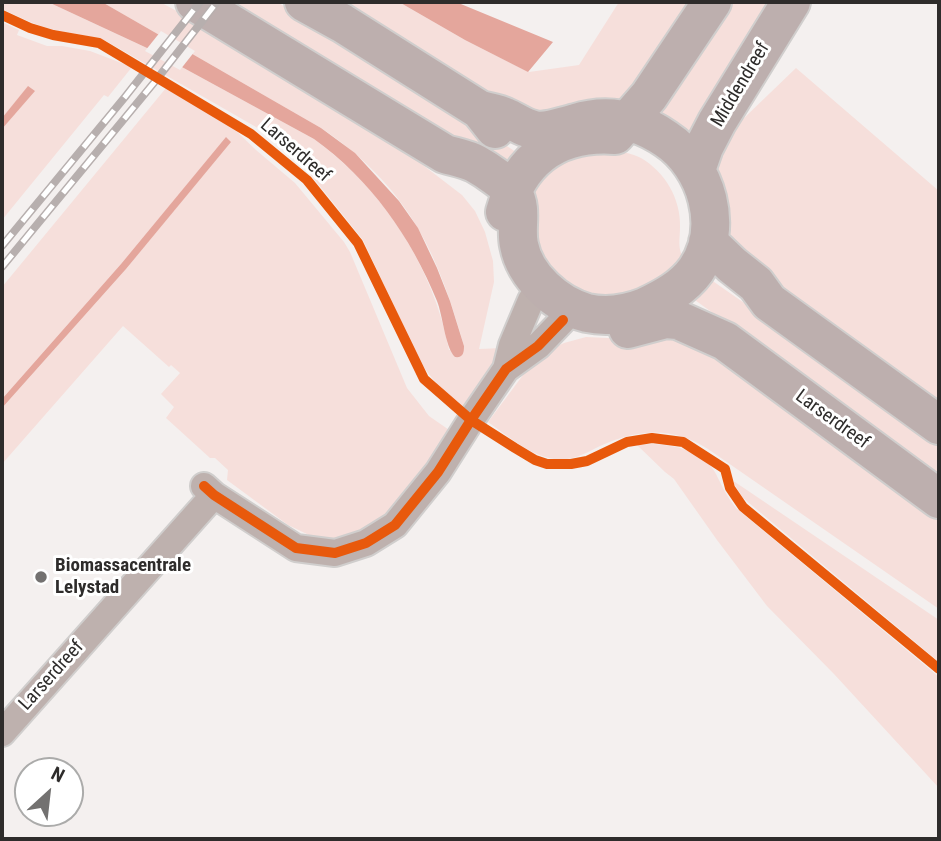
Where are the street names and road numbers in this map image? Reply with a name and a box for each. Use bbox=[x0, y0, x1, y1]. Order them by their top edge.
street label: Middendreef bbox=[707, 39, 775, 131]
street label: Larserdreef bbox=[255, 114, 335, 188]
street label: Larserdreef bbox=[791, 386, 873, 454]
street label: Larserdreef bbox=[15, 636, 89, 716]

